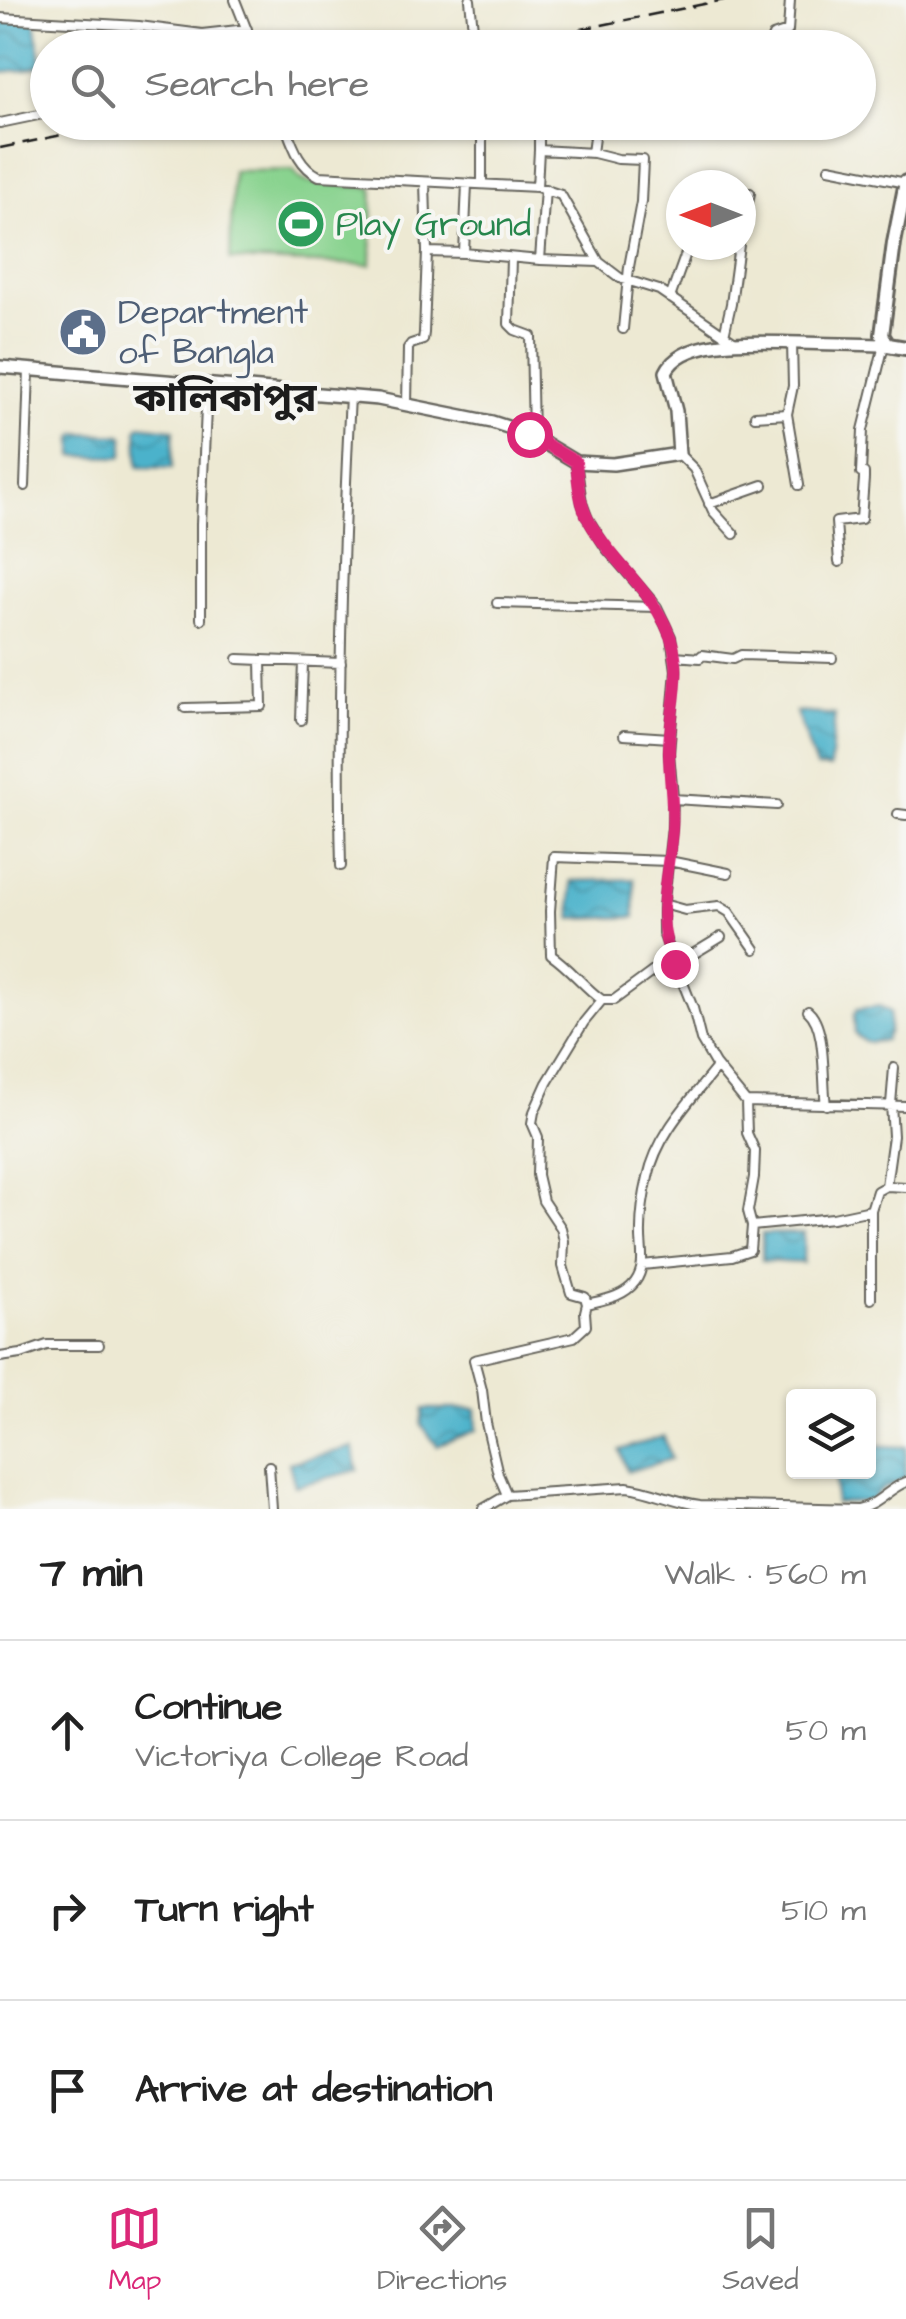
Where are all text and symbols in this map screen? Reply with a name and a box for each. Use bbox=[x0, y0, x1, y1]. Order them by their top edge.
search box bbox=[30, 30, 876, 140]
icon: search bbox=[65, 58, 120, 113]
text: Search here bbox=[145, 59, 369, 111]
north arrow bbox=[666, 170, 756, 260]
sports icon: Play Ground bbox=[275, 198, 327, 250]
place label: Play Ground bbox=[336, 200, 531, 250]
place label: Department of Bangla bbox=[118, 288, 308, 379]
public building icon: Department of Bangla bbox=[57, 306, 109, 358]
district label: কালিকাপুর bbox=[133, 372, 317, 427]
route start bbox=[507, 412, 553, 458]
route end bbox=[653, 942, 699, 988]
map controls bbox=[786, 1389, 876, 1479]
button: layers bbox=[786, 1389, 876, 1479]
text: 7 min bbox=[40, 1545, 143, 1603]
text: Walk · 560 m bbox=[664, 1552, 866, 1597]
text: Continue bbox=[135, 1682, 282, 1734]
icon: ahead bbox=[40, 1703, 95, 1758]
text: 50 m bbox=[785, 1708, 866, 1753]
text: Victoriya College Road bbox=[135, 1734, 468, 1779]
icon: right bbox=[40, 1883, 95, 1938]
text: Turn right bbox=[135, 1884, 314, 1936]
text: 510 m bbox=[781, 1888, 866, 1933]
icon: arrive bbox=[40, 2063, 95, 2118]
text: Arrive at destination bbox=[135, 2064, 492, 2116]
tab: Map bbox=[107, 2201, 162, 2300]
tab: Directions bbox=[377, 2201, 507, 2300]
tab: Saved bbox=[722, 2201, 799, 2300]

